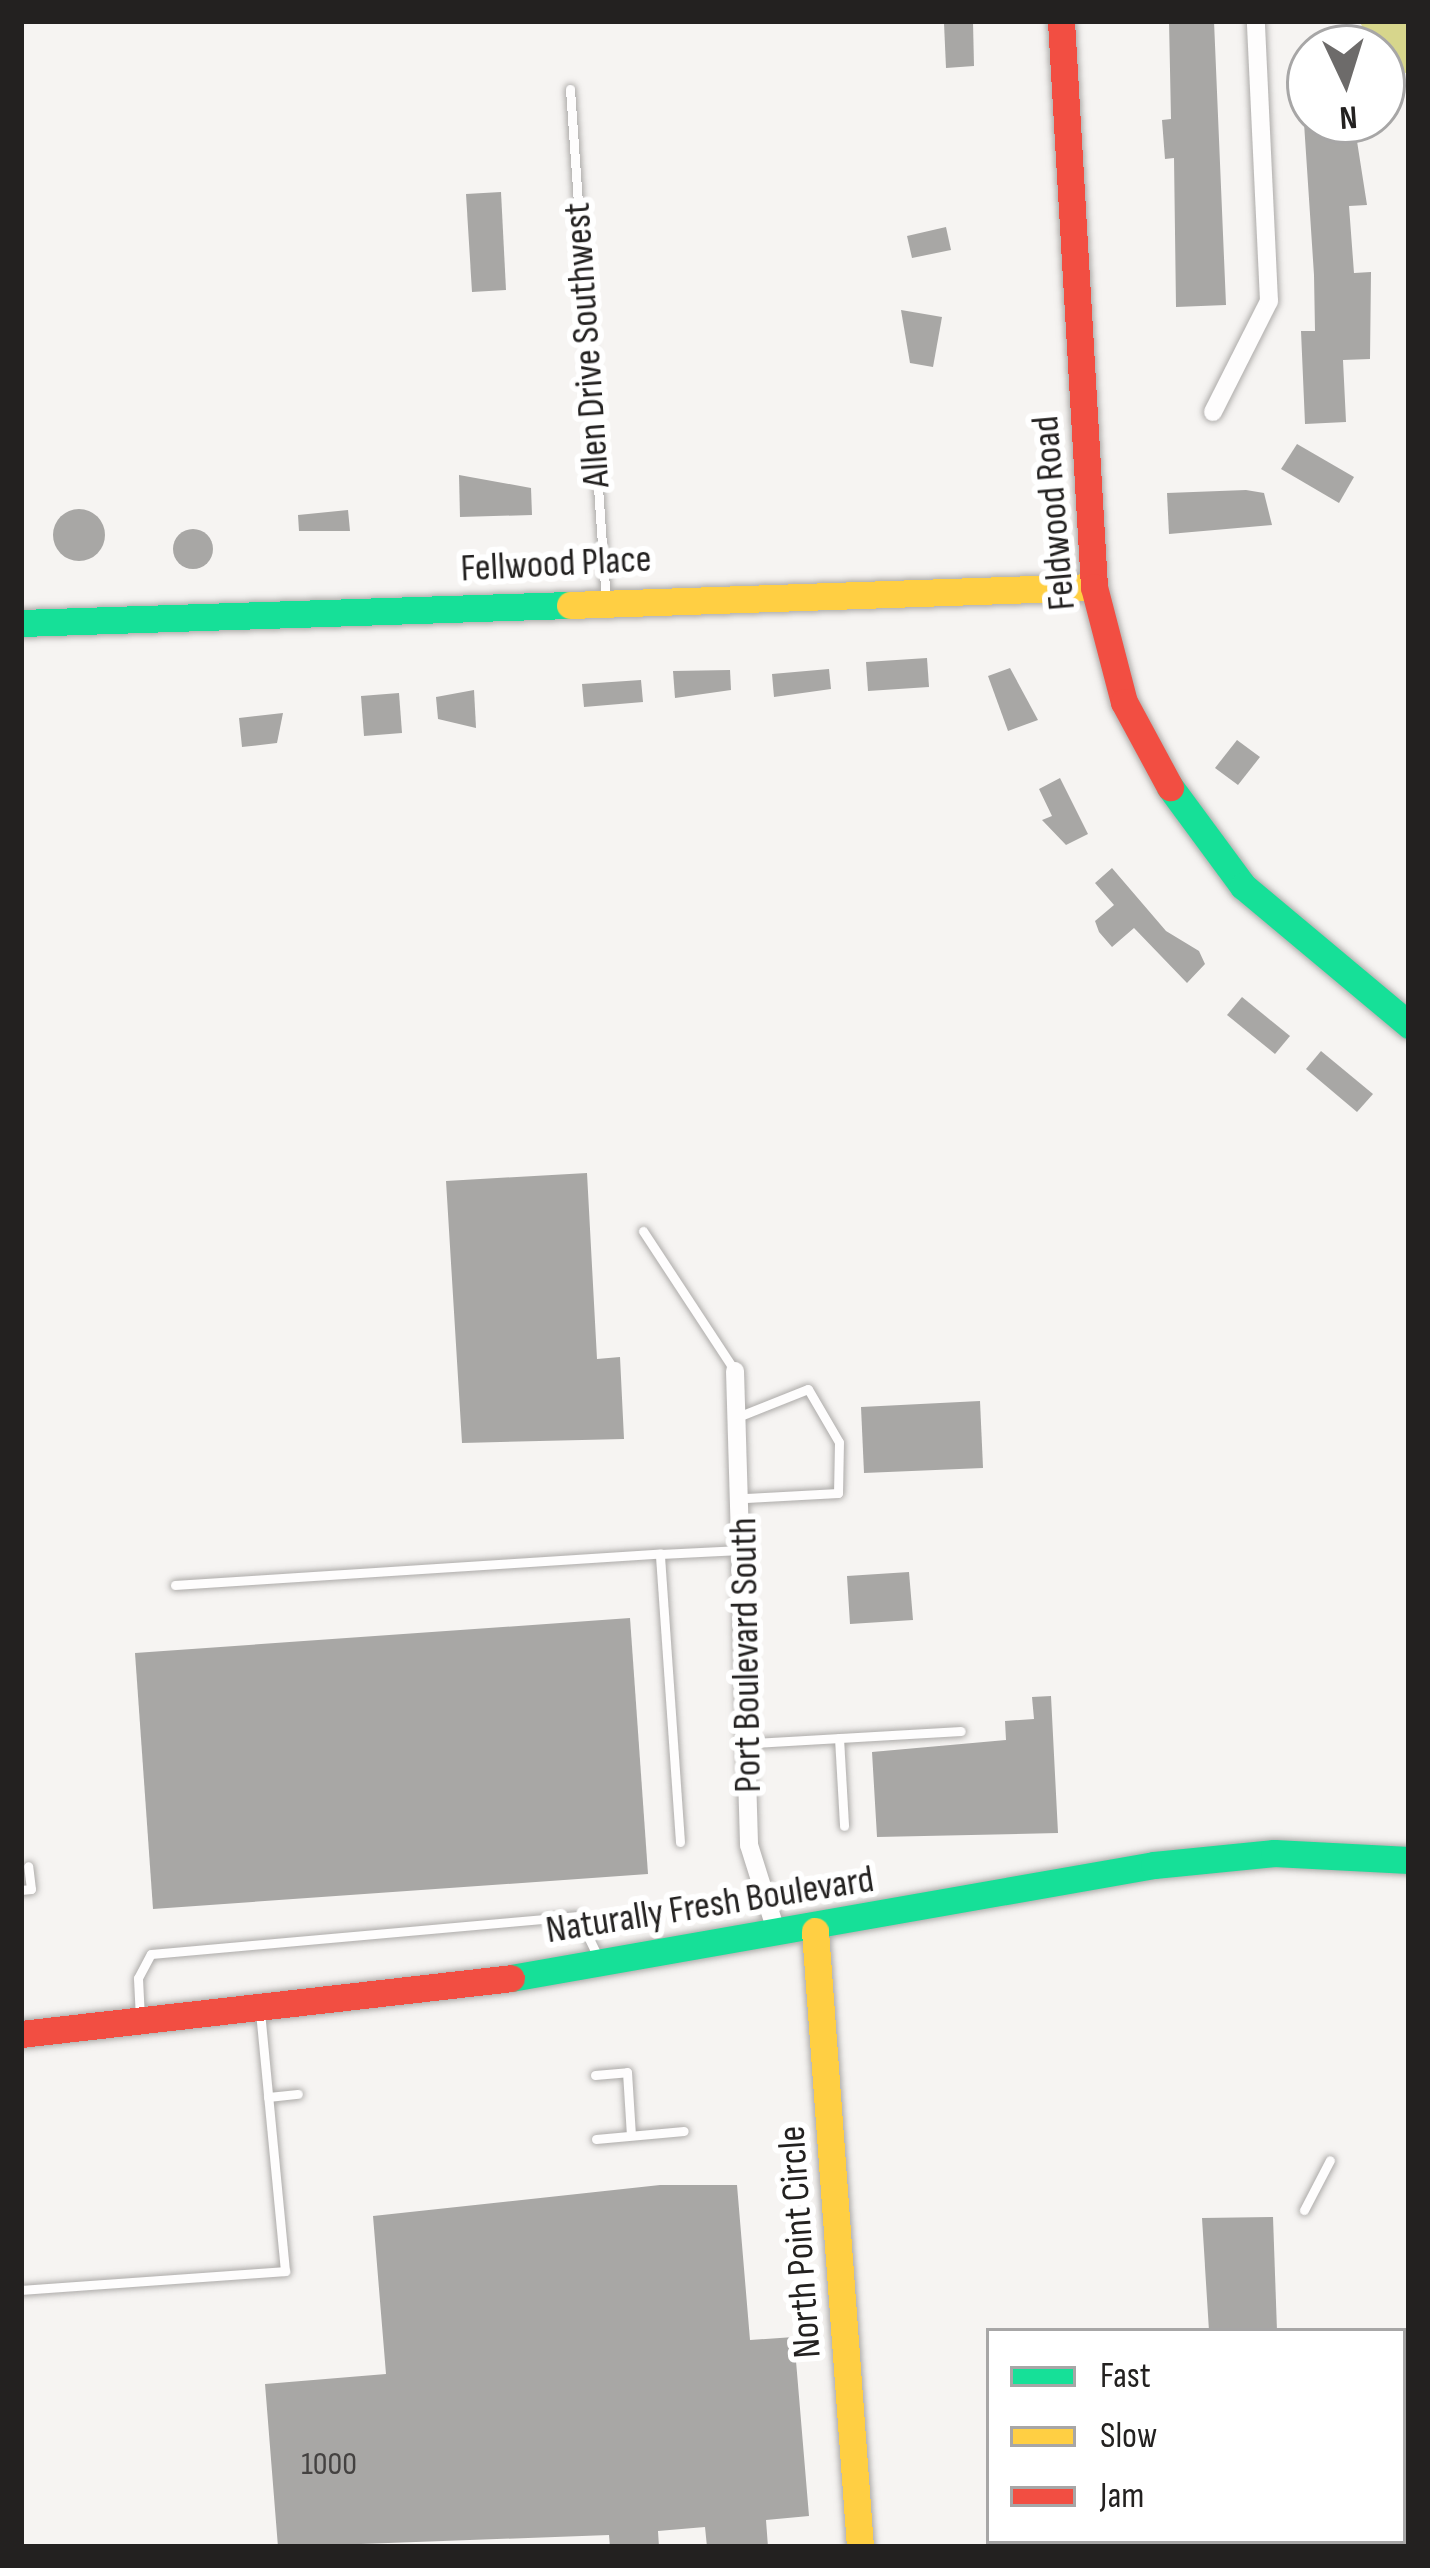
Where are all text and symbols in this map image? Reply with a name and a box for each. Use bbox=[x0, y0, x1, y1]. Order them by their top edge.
north arrow bbox=[1286, 24, 1406, 144]
text: N bbox=[1338, 96, 1358, 137]
street label: Allen Drive Southwest bbox=[555, 201, 621, 489]
street label: Feldwood Road bbox=[1023, 414, 1087, 612]
street label: Fellwood Place bbox=[459, 537, 653, 593]
street label: Port Boulevard South bbox=[721, 1517, 773, 1793]
street label: Naturally Fresh Boulevard bbox=[543, 1857, 877, 1955]
street label: North Point Circle bbox=[770, 2124, 832, 2360]
legend bbox=[986, 2328, 1406, 2544]
text: Fast bbox=[1100, 2355, 1151, 2398]
text: Slow bbox=[1100, 2415, 1157, 2458]
house number: 1000 bbox=[301, 2445, 357, 2485]
text: Jam bbox=[1100, 2475, 1144, 2518]

